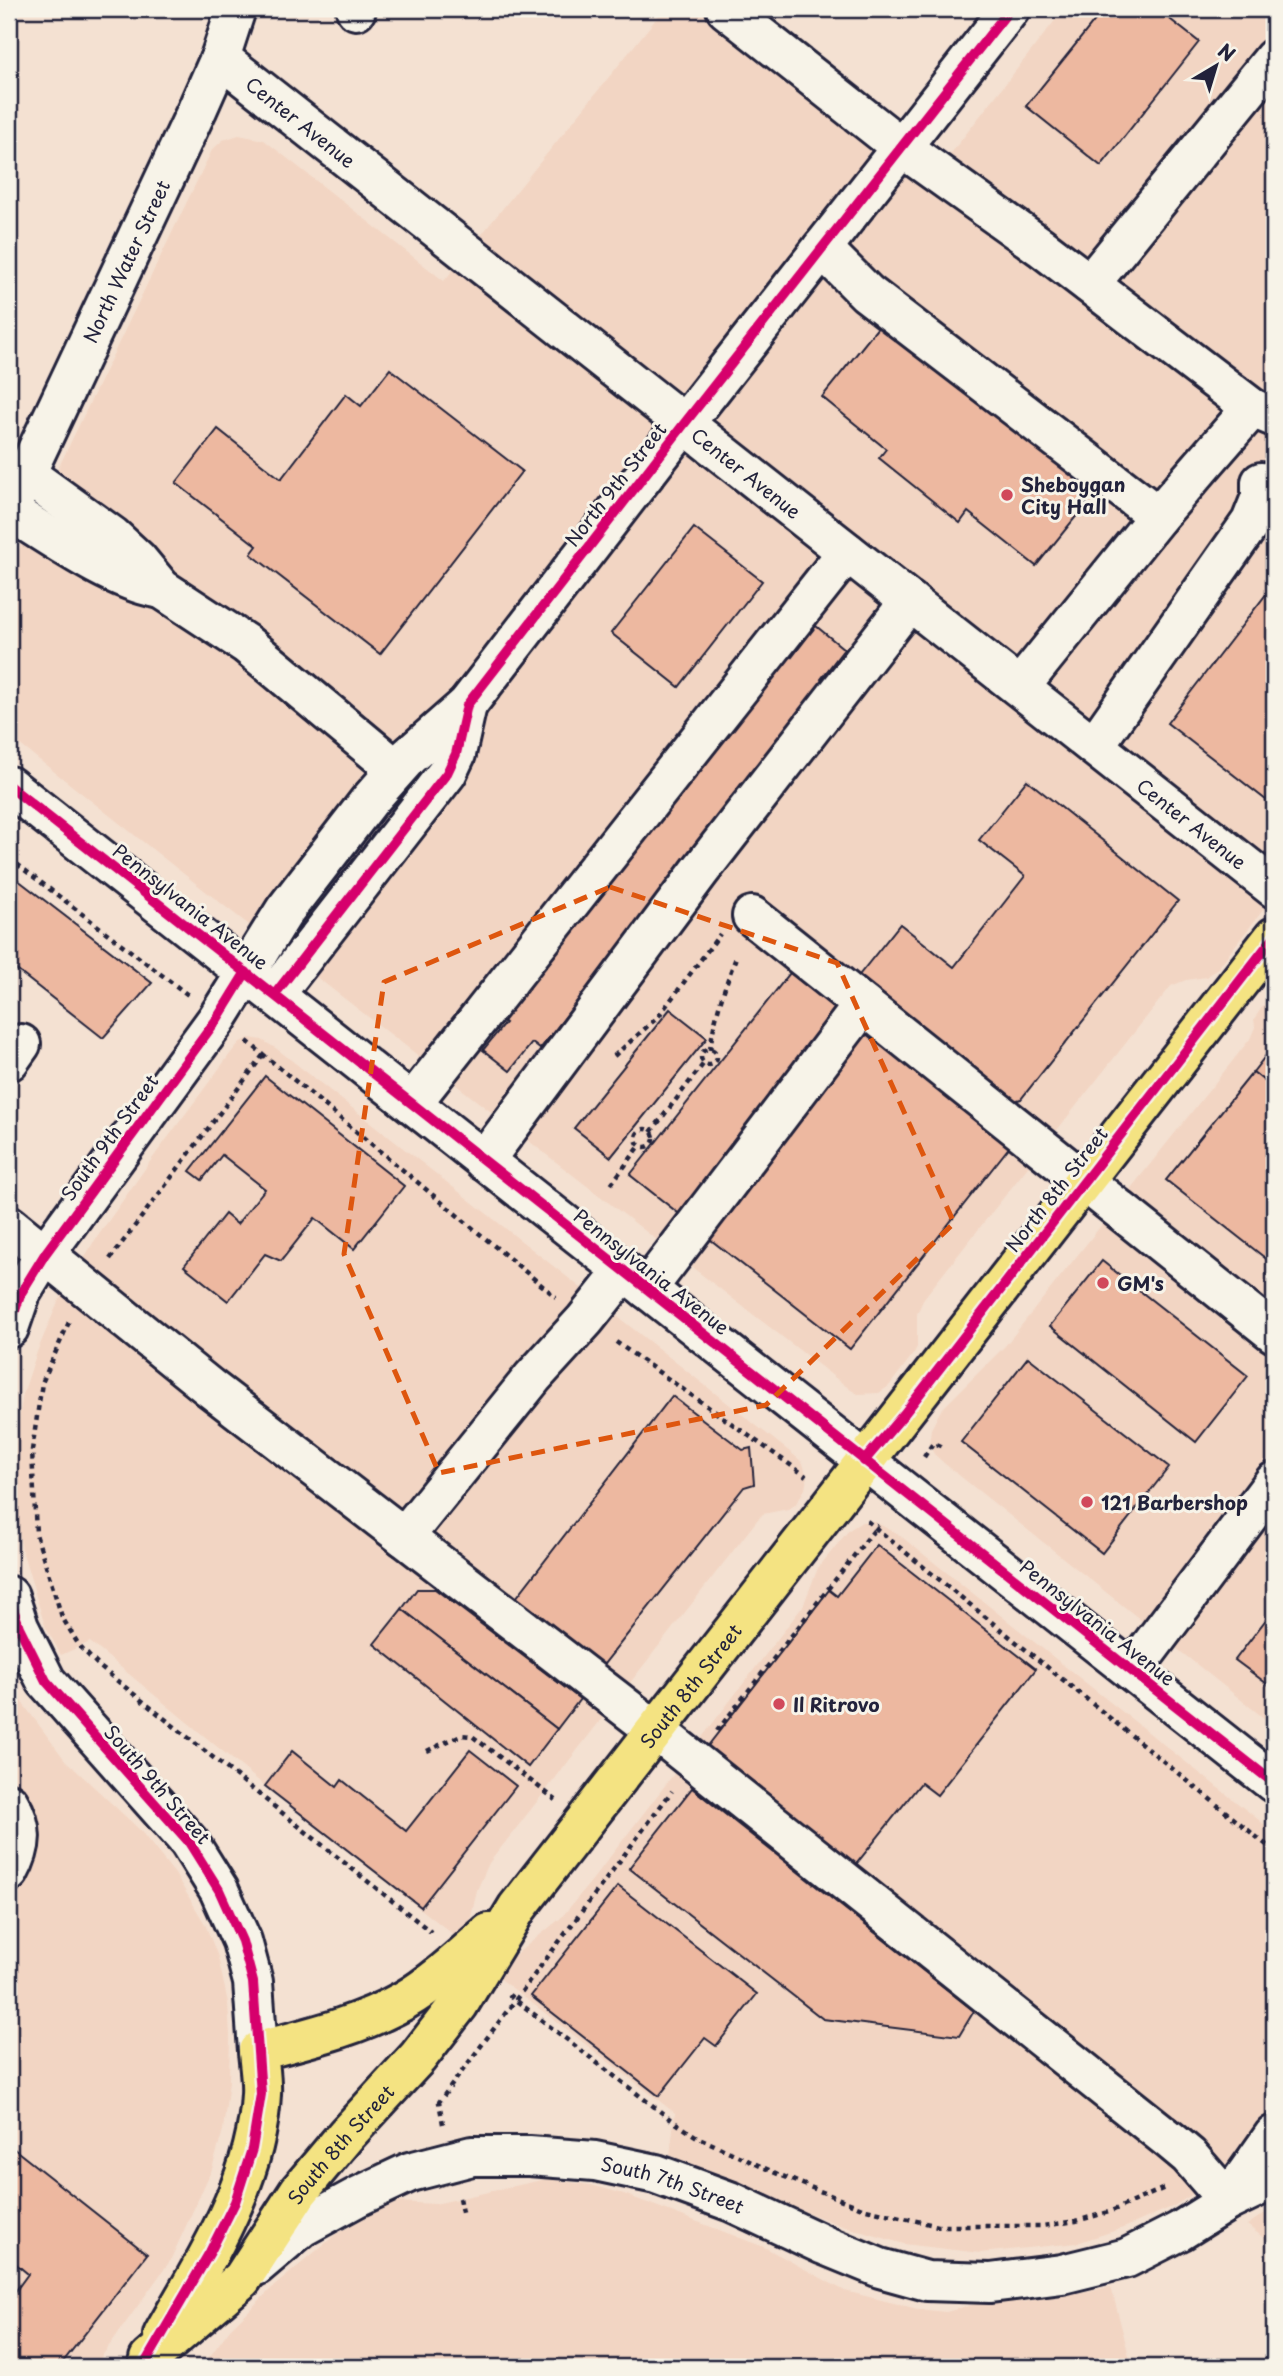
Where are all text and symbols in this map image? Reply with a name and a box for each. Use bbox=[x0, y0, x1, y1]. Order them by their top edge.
north arrow bbox=[1182, 32, 1252, 102]
text: N bbox=[1213, 36, 1242, 67]
street label: Center Avenue bbox=[240, 70, 362, 174]
street label: North Water Street bbox=[76, 175, 176, 347]
street label: North 9th Street bbox=[558, 416, 673, 552]
street label: Center Avenue bbox=[685, 420, 807, 525]
place label: Sheboygan City Hall bbox=[1021, 470, 1125, 520]
marker: Sheboygan City Hall bbox=[999, 487, 1015, 503]
street label: Center Avenue bbox=[1131, 771, 1253, 875]
street label: Pennsylvania Avenue bbox=[107, 836, 275, 976]
street label: South 9th Street bbox=[54, 1068, 165, 1206]
street label: North 8th Street bbox=[998, 1120, 1114, 1257]
street label: Pennsylvania Avenue bbox=[568, 1201, 736, 1341]
place label: GM's bbox=[1117, 1269, 1164, 1297]
marker: GM's bbox=[1095, 1275, 1111, 1291]
place label: 121 Barbershop bbox=[1101, 1488, 1248, 1516]
marker: 121 Barbershop bbox=[1079, 1494, 1095, 1510]
street label: Pennsylvania Avenue bbox=[1014, 1552, 1182, 1692]
street label: South 8th Street bbox=[633, 1617, 748, 1754]
place label: Il Ritrovo bbox=[793, 1690, 880, 1718]
marker: Il Ritrovo bbox=[771, 1696, 787, 1712]
street label: South 9th Street bbox=[98, 1718, 218, 1850]
street label: South 8th Street bbox=[280, 2078, 400, 2210]
street label: South 7th Street bbox=[599, 2149, 749, 2220]

